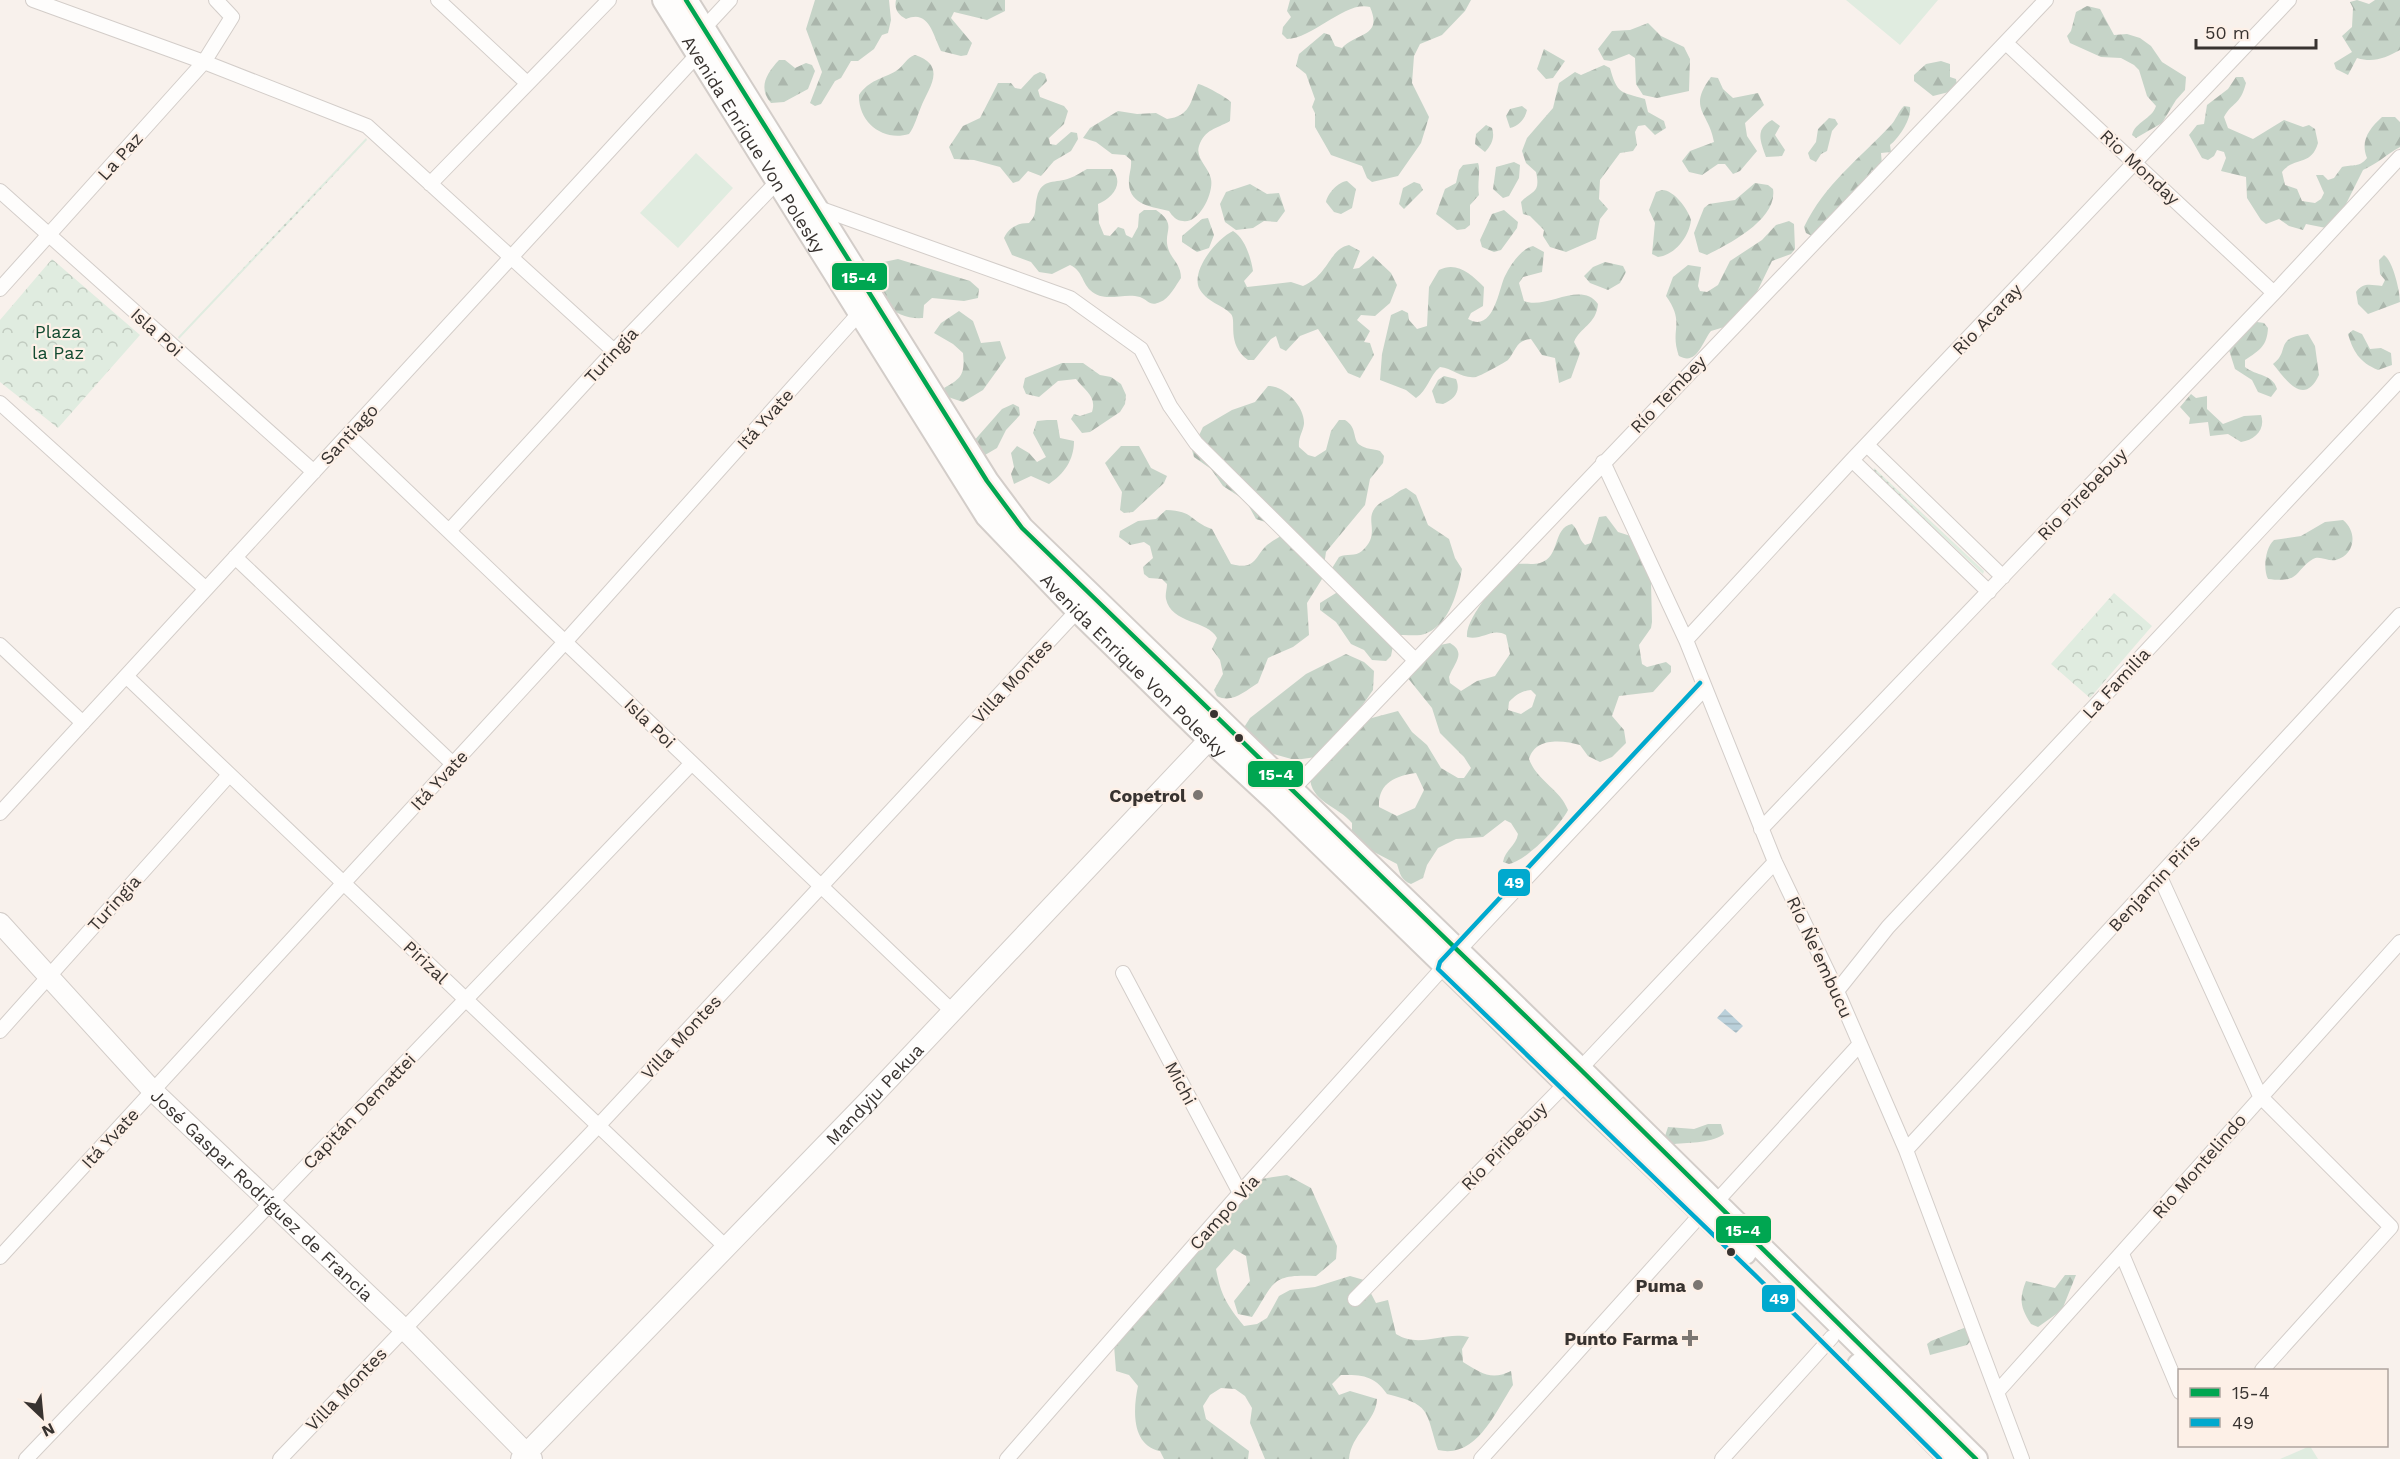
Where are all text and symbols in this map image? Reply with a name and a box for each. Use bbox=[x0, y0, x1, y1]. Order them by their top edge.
scale bar bbox=[2196, 12, 2316, 50]
text: 50 m bbox=[2205, 22, 2250, 43]
street label: Avenida Enrique Von Polesky bbox=[678, 31, 831, 257]
street label: Rio Monday bbox=[2096, 125, 2185, 210]
street label: La Paz bbox=[93, 128, 147, 184]
line badge: 15-4 bbox=[831, 262, 888, 291]
text: 15-4 bbox=[841, 268, 877, 287]
street label: Rio Acaray bbox=[1948, 278, 2027, 359]
street label: Isla Poi bbox=[127, 303, 187, 361]
park label: Plaza la Paz bbox=[32, 321, 84, 363]
street label: Turingia bbox=[580, 323, 642, 387]
street label: Río Tembey bbox=[1626, 350, 1711, 437]
street label: Itá Yvate bbox=[732, 384, 798, 454]
street label: Santiago bbox=[316, 399, 382, 469]
street label: Rio Pirebebuy bbox=[2033, 443, 2132, 545]
street label: Avenida Enrique Von Polesky bbox=[1037, 569, 1232, 761]
street label: Villa Montes bbox=[968, 634, 1056, 728]
street label: La Familia bbox=[2078, 643, 2154, 723]
street label: Isla Poi bbox=[620, 694, 680, 752]
unlabelled marker bbox=[1208, 708, 1220, 720]
unlabelled marker bbox=[1233, 732, 1245, 744]
street label: Itá Yvate bbox=[406, 746, 472, 814]
line badge: 15-4 bbox=[1247, 760, 1304, 788]
text: 15-4 bbox=[1258, 765, 1294, 784]
place label: Copetrol bbox=[1109, 785, 1186, 806]
marker: Copetrol bbox=[1191, 788, 1205, 802]
street label: Benjamin Piris bbox=[2104, 830, 2204, 936]
line badge: 49 bbox=[1497, 868, 1531, 897]
street label: Turingia bbox=[83, 870, 145, 936]
text: 49 bbox=[1504, 873, 1524, 892]
street label: Río Ñe'embucu bbox=[1783, 893, 1857, 1021]
street label: Pirizal bbox=[399, 936, 453, 988]
street label: Villa Montes bbox=[637, 990, 725, 1084]
street label: Mandyju Pekua bbox=[821, 1039, 927, 1149]
street label: Capitán Demattei bbox=[298, 1049, 420, 1173]
street label: Michi bbox=[1161, 1058, 1201, 1108]
street label: José Gaspar Rodríguez de Francia bbox=[147, 1084, 378, 1305]
street label: Río Piribebuy bbox=[1457, 1097, 1552, 1195]
street label: Itá Yvate bbox=[77, 1104, 143, 1172]
street label: Rio Montelindo bbox=[2148, 1109, 2250, 1223]
street label: Campo Via bbox=[1185, 1170, 1263, 1254]
line badge: 15-4 bbox=[1715, 1215, 1772, 1244]
text: 15-4 bbox=[1725, 1221, 1761, 1240]
unlabelled marker bbox=[1725, 1246, 1737, 1258]
place label: Puma bbox=[1635, 1275, 1687, 1296]
marker: Puma bbox=[1691, 1278, 1705, 1292]
line badge: 49 bbox=[1761, 1284, 1796, 1313]
text: 49 bbox=[1769, 1289, 1789, 1308]
place label: Punto Farma bbox=[1564, 1328, 1679, 1349]
marker: Punto Farma bbox=[1683, 1331, 1697, 1345]
street label: Villa Montes bbox=[301, 1343, 391, 1435]
legend bbox=[2178, 1369, 2388, 1447]
text: 15-4 bbox=[2232, 1382, 2270, 1403]
north arrow bbox=[12, 1387, 72, 1447]
text: 49 bbox=[2232, 1412, 2254, 1433]
text: N bbox=[39, 1419, 58, 1441]

